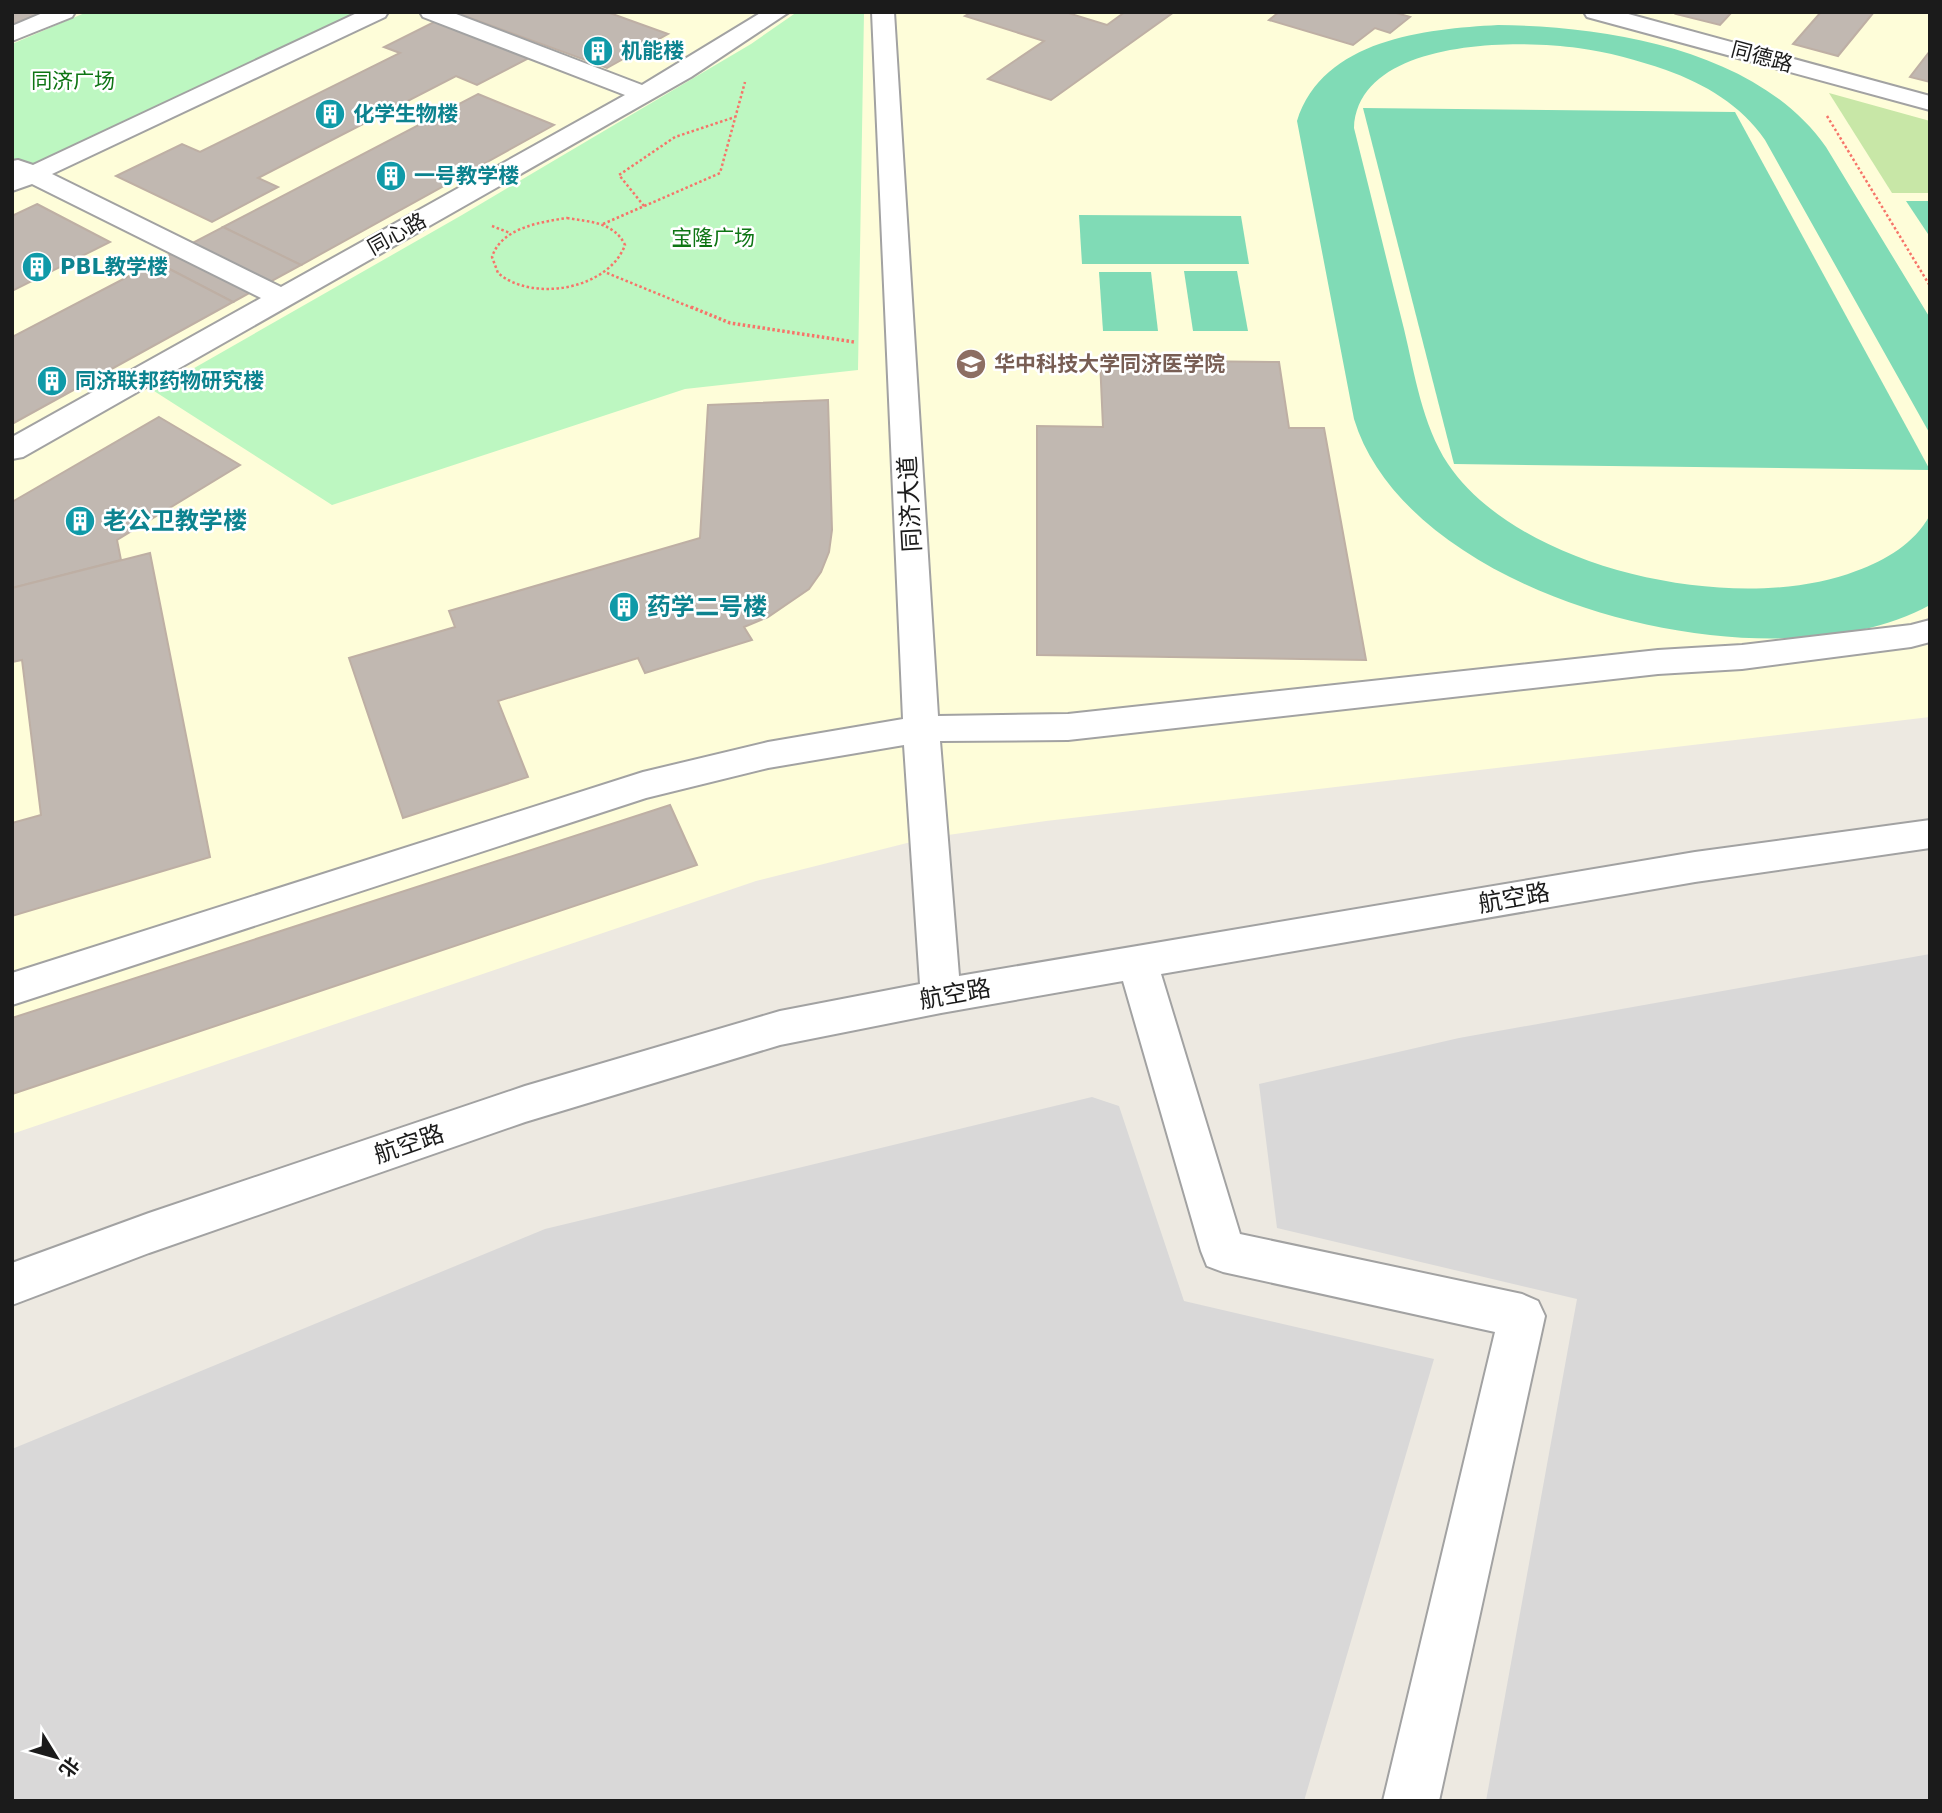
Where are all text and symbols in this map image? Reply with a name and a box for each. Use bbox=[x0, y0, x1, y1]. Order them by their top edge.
building icon: 机能楼 bbox=[581, 34, 615, 68]
street label: 同德路 bbox=[1728, 37, 1796, 77]
place label: 机能楼 bbox=[621, 39, 684, 63]
park label: 同济广场 bbox=[31, 69, 115, 93]
building icon: 化学生物楼 bbox=[313, 97, 347, 131]
place label: 化学生物楼 bbox=[353, 102, 458, 126]
building icon: 一号教学楼 bbox=[374, 159, 408, 193]
place label: 一号教学楼 bbox=[414, 164, 519, 188]
street label: 同心路 bbox=[364, 208, 430, 260]
park label: 宝隆广场 bbox=[671, 226, 755, 250]
building icon: PBL教学楼 bbox=[20, 250, 54, 284]
place label: PBL教学楼 bbox=[60, 255, 168, 279]
school or university icon: 华中科技大学同济医学院 bbox=[954, 347, 988, 381]
place label: 华中科技大学同济医学院 bbox=[994, 352, 1225, 376]
building icon: 同济联邦药物研究楼 bbox=[35, 364, 69, 398]
place label: 同济联邦药物研究楼 bbox=[75, 369, 264, 393]
street label: 同济大道 bbox=[894, 455, 926, 553]
building icon: 老公卫教学楼 bbox=[63, 504, 97, 538]
place label: 老公卫教学楼 bbox=[103, 507, 247, 535]
building icon: 药学二号楼 bbox=[607, 590, 641, 624]
place label: 药学二号楼 bbox=[647, 593, 767, 621]
street label: 航空路 bbox=[1476, 878, 1552, 918]
street label: 航空路 bbox=[917, 974, 993, 1014]
street label: 航空路 bbox=[370, 1119, 448, 1169]
north arrow bbox=[21, 1722, 91, 1792]
text: 北 bbox=[55, 1753, 84, 1781]

